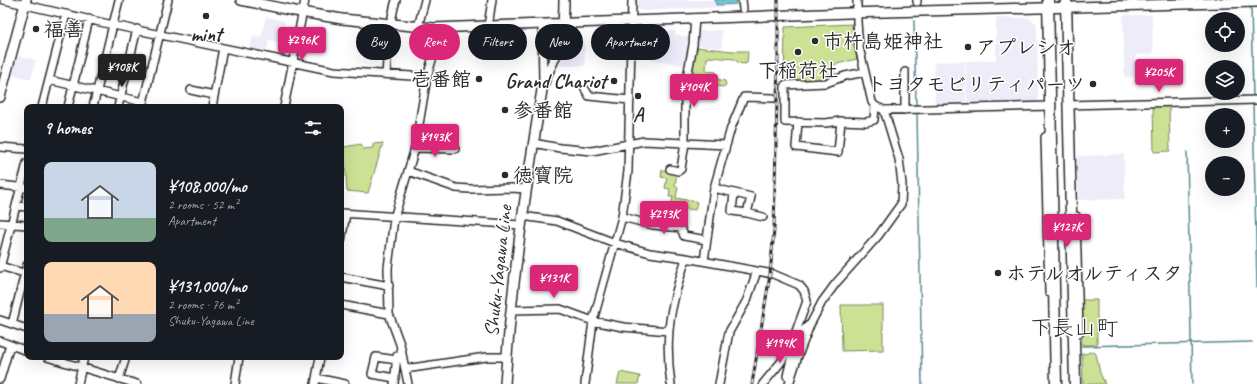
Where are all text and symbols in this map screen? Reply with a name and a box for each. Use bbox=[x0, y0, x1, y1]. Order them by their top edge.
marker: mint bbox=[201, 11, 211, 21]
map controls bbox=[1205, 12, 1245, 196]
button: locate bbox=[1205, 12, 1245, 52]
place label: 福善 bbox=[44, 17, 84, 42]
place label: mint bbox=[190, 22, 225, 47]
marker: 福善 bbox=[31, 24, 41, 34]
chip: Buy bbox=[356, 24, 401, 60]
chip: Rent bbox=[409, 24, 460, 60]
chip: Filters bbox=[468, 24, 527, 60]
chip: New bbox=[535, 24, 583, 60]
chip: Apartment bbox=[591, 24, 670, 60]
pin: ¥296K bbox=[274, 27, 330, 61]
place label: 市杵島姫神社 bbox=[823, 29, 943, 54]
text: ¥296K bbox=[287, 32, 317, 48]
place label: アプレシオ bbox=[976, 35, 1076, 60]
marker: 市杵島姫神社 bbox=[810, 36, 820, 46]
marker: アプレシオ bbox=[963, 42, 973, 52]
marker: 下稲荷社 bbox=[793, 47, 803, 57]
pin: ¥108K bbox=[94, 54, 150, 88]
place label: 下稲荷社 bbox=[758, 58, 838, 83]
text: ¥108K bbox=[107, 59, 137, 75]
pin: ¥205K bbox=[1131, 59, 1187, 93]
button: layers bbox=[1205, 60, 1245, 100]
text: ¥205K bbox=[1144, 64, 1174, 80]
place label: 壱番館 bbox=[411, 67, 471, 92]
place label: Grand Chariot bbox=[506, 69, 609, 94]
place label: トヨタモビリティパーツ bbox=[867, 72, 1085, 97]
marker: 壱番館 bbox=[474, 74, 484, 84]
pin: ¥104K bbox=[666, 74, 722, 108]
marker: Grand Chariot bbox=[609, 76, 619, 86]
text: ¥104K bbox=[679, 79, 709, 95]
marker: トヨタモビリティパーツ bbox=[1088, 79, 1098, 89]
marker: A bbox=[633, 91, 643, 101]
place label: 参番館 bbox=[513, 98, 573, 123]
place label: A bbox=[633, 102, 645, 127]
marker: 参番館 bbox=[500, 105, 510, 115]
button: + bbox=[1205, 108, 1245, 148]
icon: filters bbox=[302, 117, 324, 139]
text: 9 homes bbox=[44, 118, 92, 139]
pin: ¥143K bbox=[407, 124, 463, 158]
text: ¥143K bbox=[420, 129, 450, 145]
button: − bbox=[1205, 156, 1245, 196]
place label: 徳寶院 bbox=[513, 163, 573, 188]
marker: 徳寶院 bbox=[500, 170, 510, 180]
text: ¥108,000/mo bbox=[168, 176, 247, 197]
icon: home bbox=[76, 178, 124, 226]
text: 2 rooms · 52 m² bbox=[168, 197, 238, 213]
pin: ¥293K bbox=[636, 201, 692, 235]
street label: Shuku-Yagawa Line bbox=[479, 203, 517, 338]
text: ¥293K bbox=[649, 206, 679, 222]
text: Apartment bbox=[168, 213, 216, 229]
pin: ¥127K bbox=[1039, 214, 1095, 248]
text: ¥127K bbox=[1052, 219, 1082, 235]
place label: ホテルオルティスタ bbox=[1006, 261, 1183, 286]
pin: ¥131K bbox=[526, 265, 582, 299]
marker: ホテルオルティスタ bbox=[993, 268, 1003, 278]
text: ¥131K bbox=[539, 270, 569, 286]
text: ¥131,000/mo bbox=[168, 276, 247, 297]
icon: home bbox=[76, 278, 124, 326]
text: 2 rooms · 76 m² bbox=[168, 297, 238, 313]
text: Shuku-Yagawa Line bbox=[168, 313, 254, 329]
district label: 下長山町 bbox=[1030, 314, 1118, 342]
pin: ¥194K bbox=[752, 330, 808, 364]
text: ¥194K bbox=[765, 335, 795, 351]

